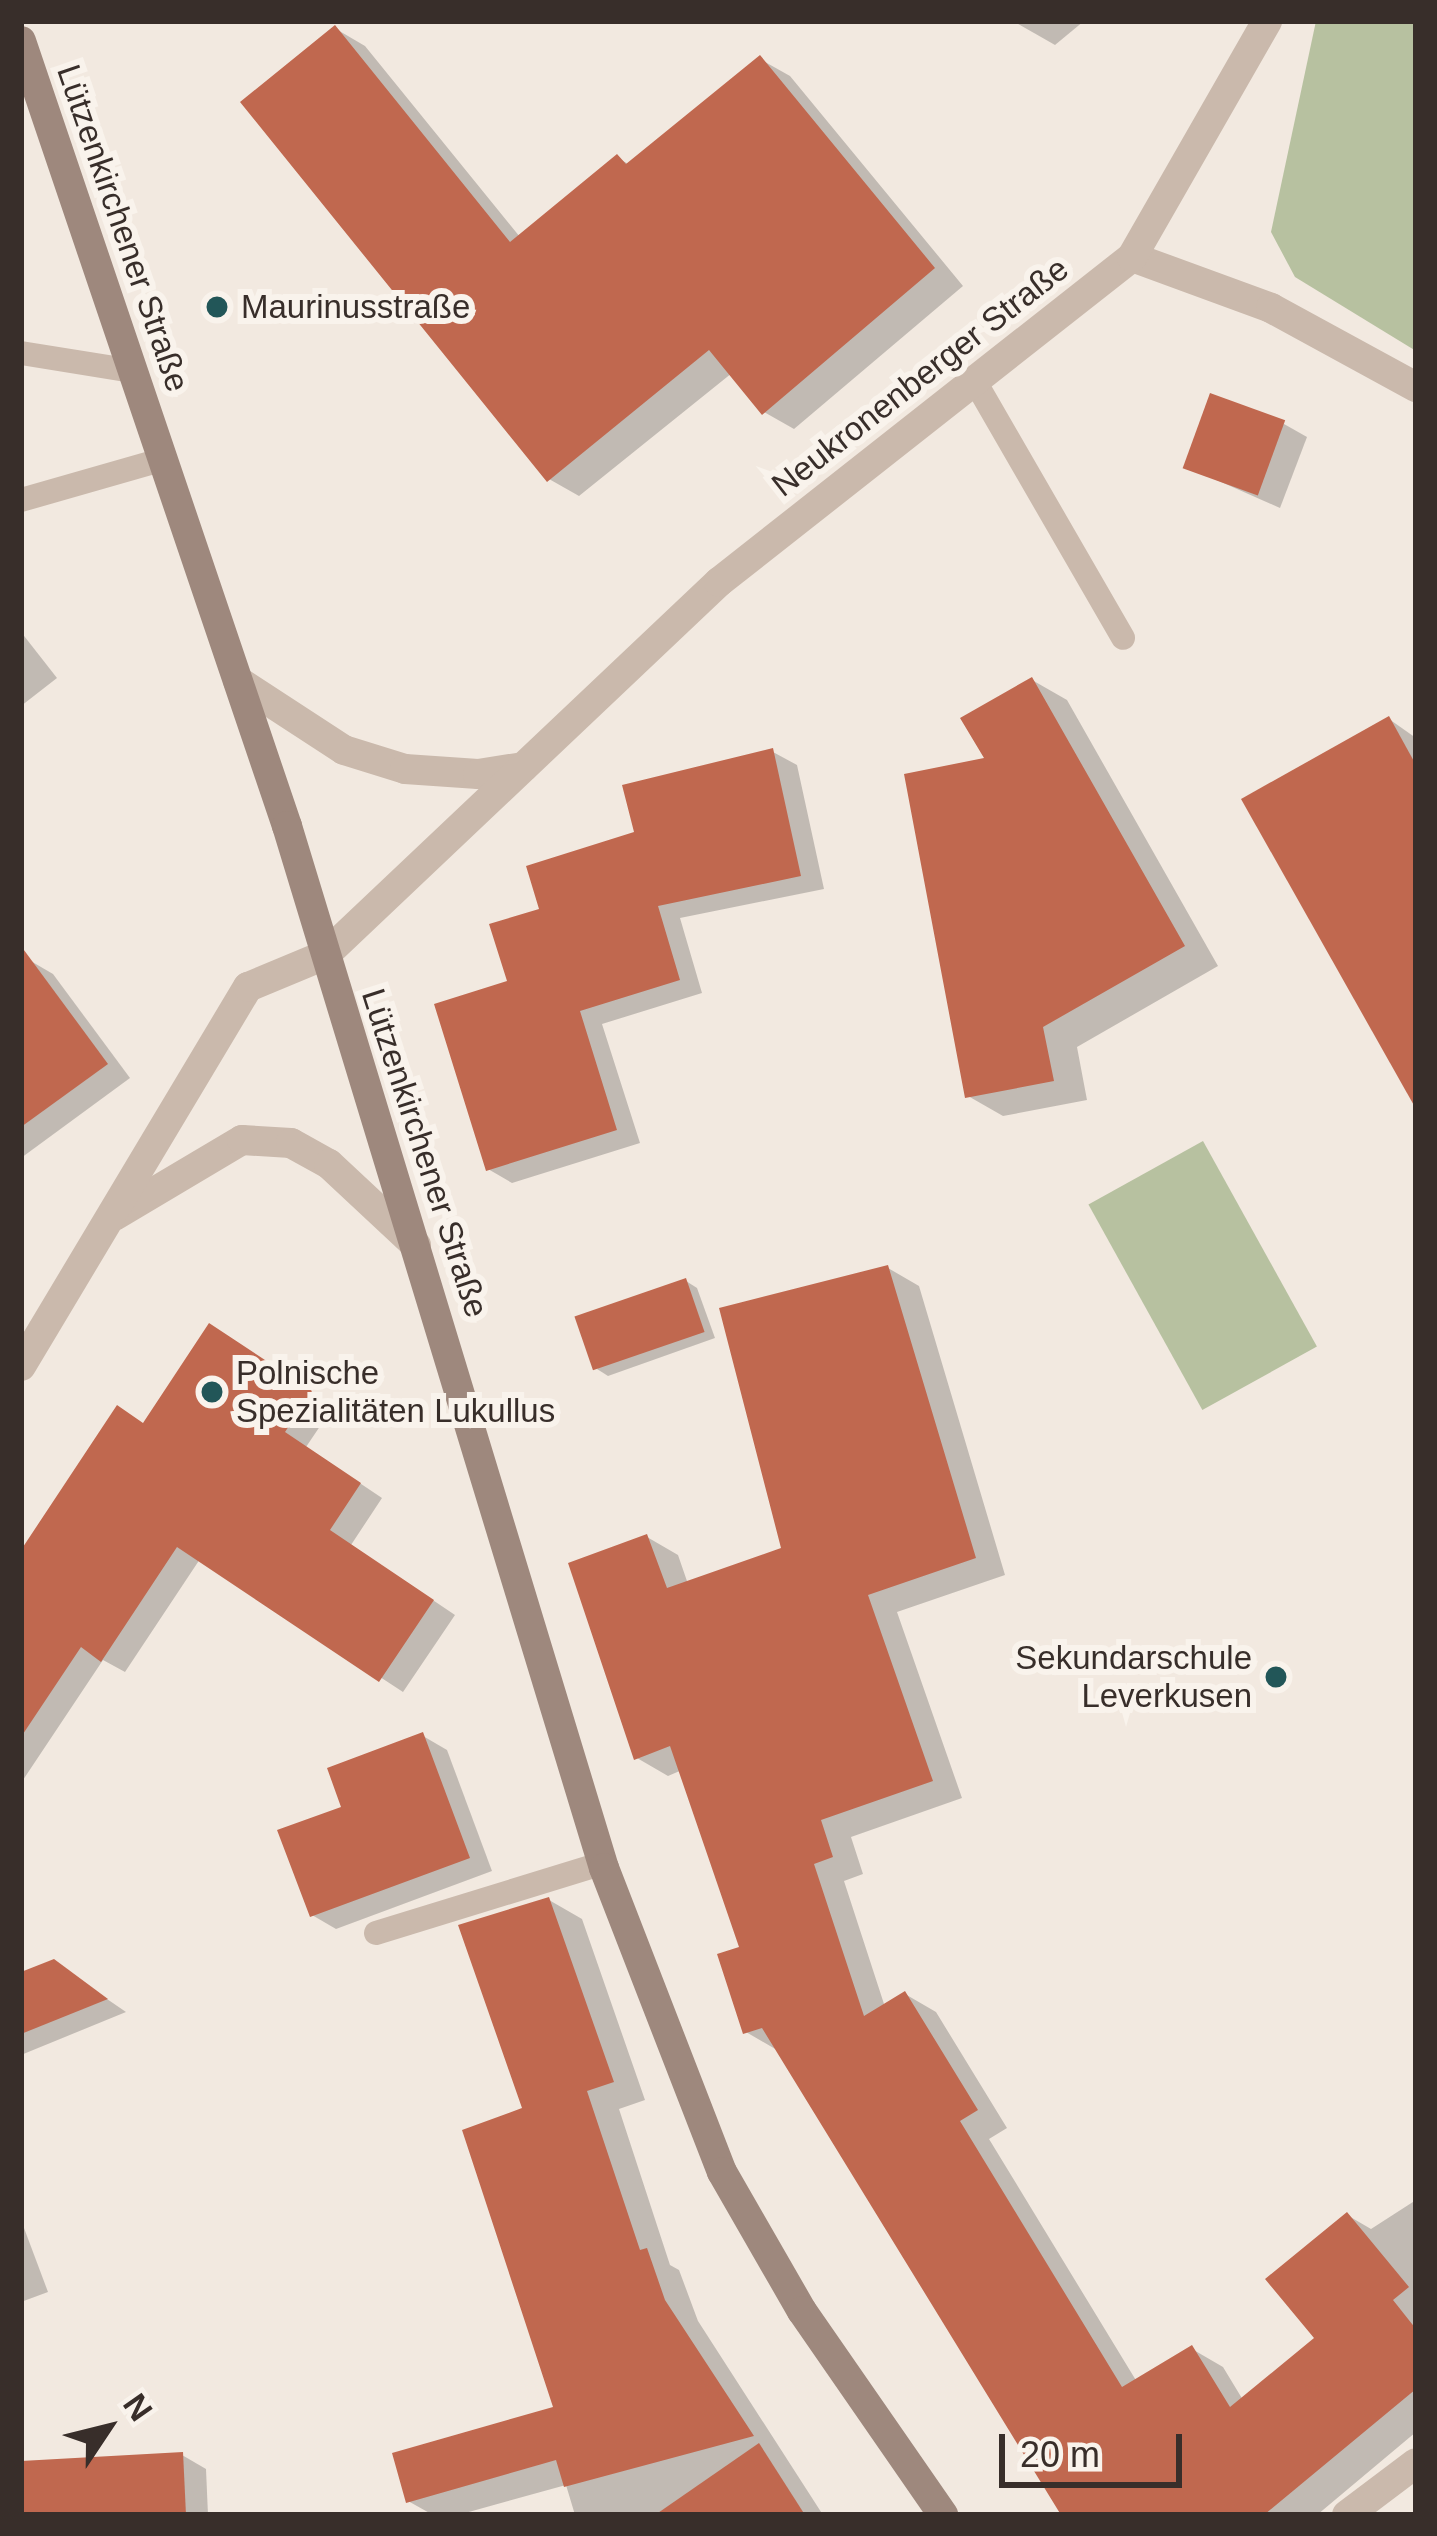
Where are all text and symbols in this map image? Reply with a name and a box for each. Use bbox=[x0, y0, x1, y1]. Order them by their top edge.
street label: Lützenkirchener Straße bbox=[48, 59, 198, 397]
street label: Neukronenberger Straße bbox=[764, 249, 1076, 505]
place label: Maurinusstraße bbox=[241, 287, 470, 327]
marker: Maurinusstraße bbox=[204, 294, 230, 320]
street label: Lützenkirchener Straße bbox=[353, 984, 497, 1322]
place label: Polnische Spezialitäten Lukullus bbox=[236, 1353, 555, 1431]
marker: Polnische Spezialitäten Lukullus bbox=[199, 1379, 225, 1405]
place label: Sekundarschule Leverkusen bbox=[1015, 1638, 1252, 1716]
marker: Sekundarschule Leverkusen bbox=[1263, 1664, 1289, 1690]
north arrow bbox=[48, 2368, 168, 2488]
text: N bbox=[116, 2387, 160, 2427]
scale bar bbox=[1005, 2410, 1188, 2484]
text: 20 m bbox=[1020, 2434, 1100, 2475]

